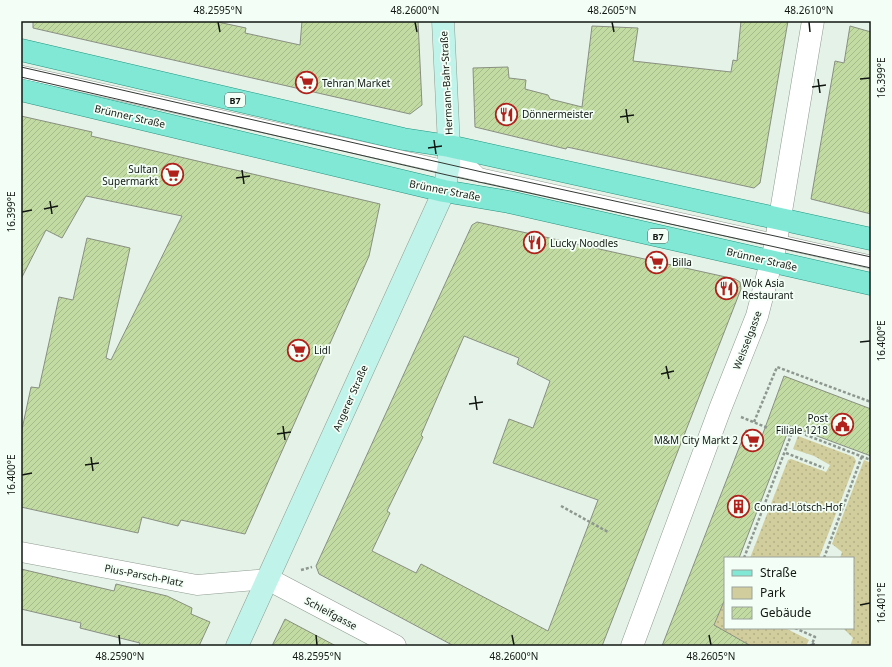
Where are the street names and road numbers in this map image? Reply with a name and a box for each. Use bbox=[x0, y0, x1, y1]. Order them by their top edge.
street label: Hermann-Bahr-Straße bbox=[436, 30, 456, 135]
road number: B7 bbox=[225, 93, 245, 107]
street label: Brünner Straße bbox=[93, 101, 167, 131]
street label: Brünner Straße bbox=[408, 176, 482, 204]
road number: B7 bbox=[648, 229, 668, 243]
street label: Brünner Straße bbox=[725, 244, 799, 274]
street label: Weisselgasse bbox=[729, 308, 765, 372]
street label: Angerer Straße bbox=[329, 362, 371, 433]
street label: Pius-Parsch-Platz bbox=[103, 560, 185, 590]
street label: Schleifgasse bbox=[302, 593, 360, 633]

